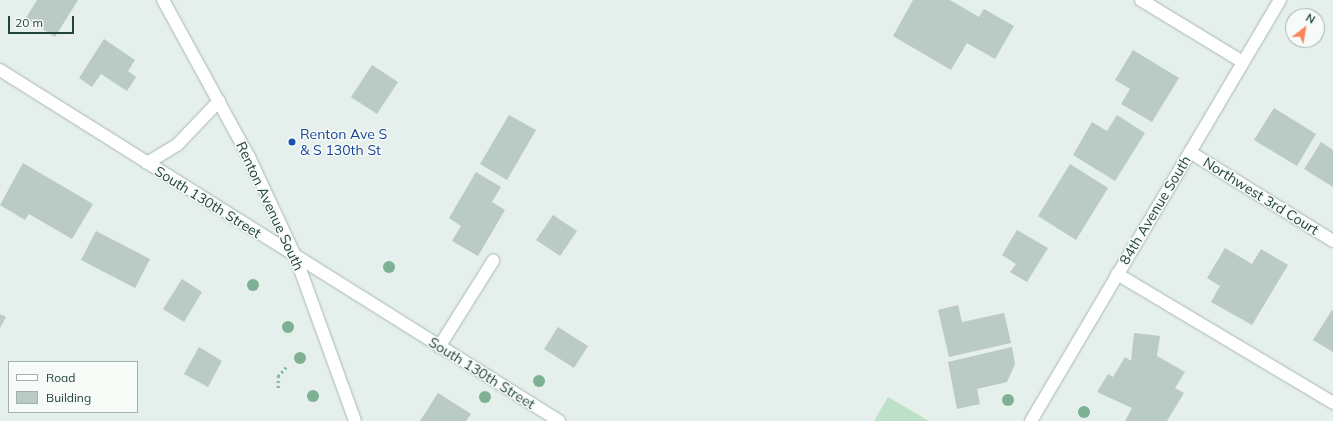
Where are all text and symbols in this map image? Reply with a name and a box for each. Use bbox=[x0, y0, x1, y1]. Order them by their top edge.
scale bar bbox=[10, 8, 76, 34]
north arrow bbox=[1285, 8, 1325, 48]
text: N bbox=[1303, 10, 1318, 27]
text: 20 m bbox=[15, 15, 43, 30]
place label: Renton Ave S & S 130th St bbox=[300, 126, 387, 158]
marker: Renton Ave S & S 130th St bbox=[287, 137, 297, 147]
street label: Renton Avenue South bbox=[233, 139, 307, 273]
street label: 84th Avenue South bbox=[1116, 153, 1194, 267]
street label: Northwest 3rd Court bbox=[1200, 154, 1322, 238]
street label: South 130th Street bbox=[152, 162, 264, 242]
street label: South 130th Street bbox=[426, 333, 538, 413]
legend bbox=[8, 361, 138, 413]
text: Road bbox=[46, 370, 75, 385]
text: Building bbox=[46, 390, 91, 405]

